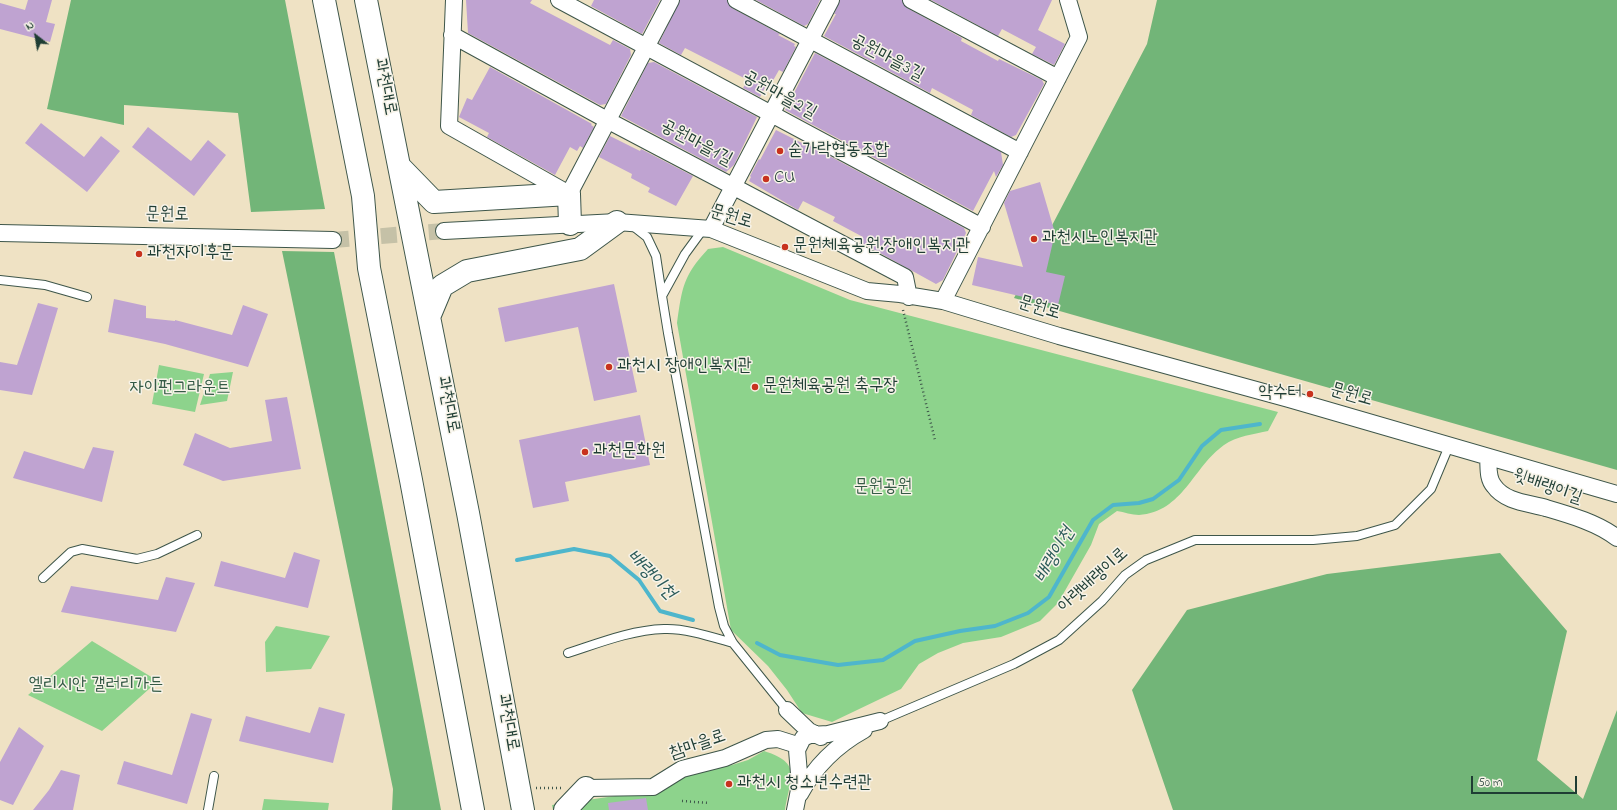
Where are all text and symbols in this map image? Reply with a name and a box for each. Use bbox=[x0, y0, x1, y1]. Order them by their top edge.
north arrow bbox=[16, 16, 56, 56]
text: N bbox=[23, 17, 37, 34]
street label: 공원마을3길 bbox=[847, 31, 927, 87]
street label: 과천대로 bbox=[368, 57, 400, 117]
street label: 공원마을2길 bbox=[738, 67, 820, 125]
street label: 공원마을1길 bbox=[656, 116, 736, 172]
place label: 숟가락협동조합 bbox=[788, 140, 889, 162]
marker: 숟가락협동조합 bbox=[775, 146, 785, 156]
place label: CU bbox=[774, 168, 795, 190]
marker: CU bbox=[761, 174, 771, 184]
street label: 문원로 bbox=[707, 201, 755, 235]
street label: 문원로 bbox=[145, 205, 189, 227]
place label: 과천시노인복지관 bbox=[1042, 228, 1158, 250]
marker: 과천시노인복지관 bbox=[1029, 234, 1039, 244]
place label: 문원체육공원.장애인복지관 bbox=[793, 236, 970, 258]
marker: 문원체육공원.장애인복지관 bbox=[780, 242, 790, 252]
place label: 과천자이후문 bbox=[147, 243, 234, 265]
marker: 과천자이후문 bbox=[134, 249, 144, 259]
street label: 문원로 bbox=[1015, 292, 1063, 326]
place label: 과천시 장애인복지관 bbox=[617, 356, 752, 378]
marker: 과천시 장애인복지관 bbox=[604, 362, 614, 372]
street label: 과천대로 bbox=[431, 375, 463, 435]
place label: 문원체육공원 축구장 bbox=[763, 376, 898, 398]
park label: 자이펀그라운트 bbox=[129, 378, 231, 400]
street label: 문원로 bbox=[1327, 380, 1375, 412]
marker: 문원체육공원 축구장 bbox=[750, 382, 760, 392]
place label: 약수터 bbox=[1259, 383, 1302, 405]
marker: 약수터 bbox=[1305, 389, 1315, 399]
place label: 과천문화원 bbox=[593, 441, 665, 463]
marker: 과천문화원 bbox=[580, 447, 590, 457]
street label: 윗배랭이길 bbox=[1509, 466, 1585, 510]
park label: 문원공원 bbox=[854, 477, 912, 499]
water label: 배랭이천 bbox=[1031, 524, 1081, 588]
street label: 아랫배랭이로 bbox=[1054, 544, 1134, 618]
water label: 배랭이천 bbox=[620, 546, 680, 606]
park label: 엘리시안 갤러리가든 bbox=[29, 675, 163, 697]
street label: 과천대로 bbox=[491, 693, 523, 753]
street label: 참마을로 bbox=[667, 726, 729, 766]
scale bar bbox=[1473, 768, 1579, 794]
place label: 과천시 청소년수련관 bbox=[737, 773, 872, 795]
text: 50 m bbox=[1478, 774, 1502, 792]
marker: 과천시 청소년수련관 bbox=[724, 779, 734, 789]

